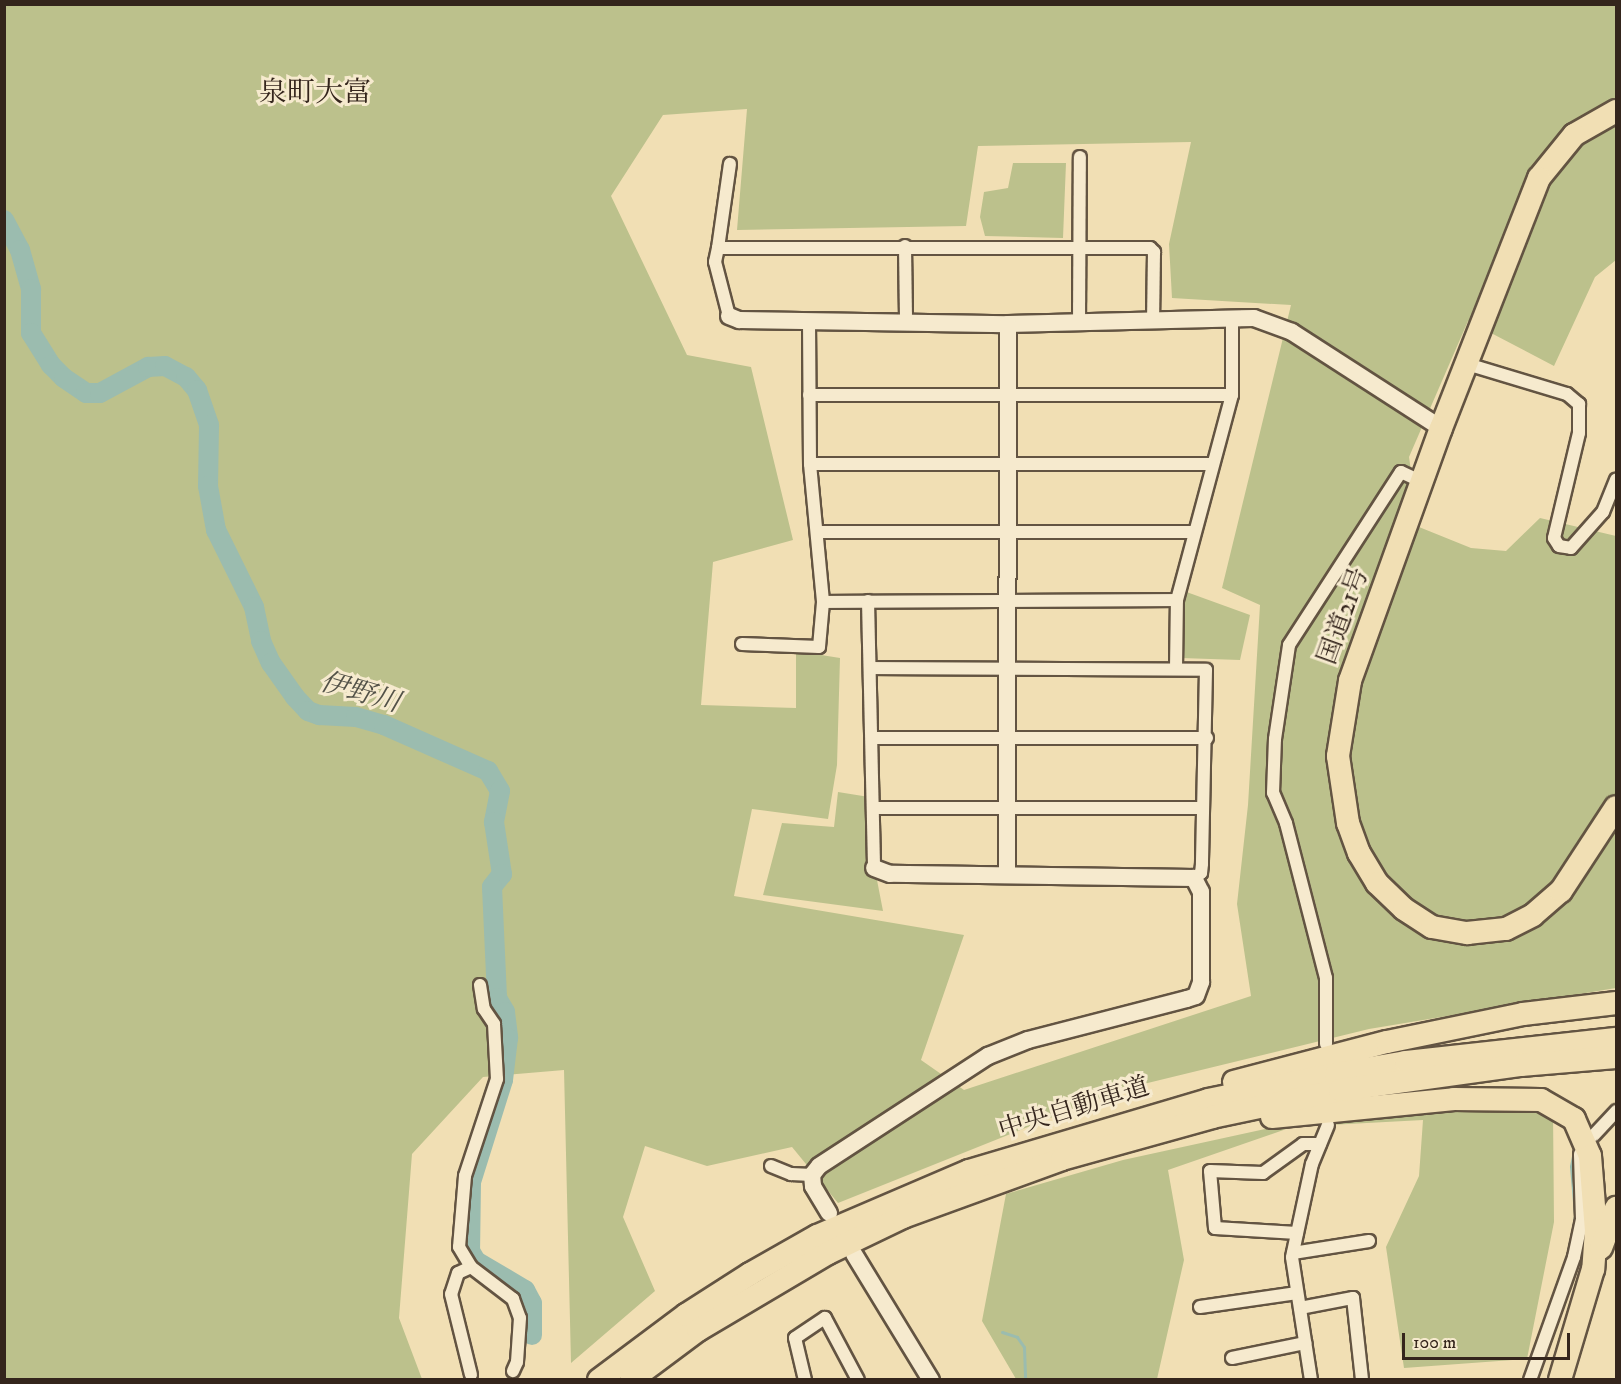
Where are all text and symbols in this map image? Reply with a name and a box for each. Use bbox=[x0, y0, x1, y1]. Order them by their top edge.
district label: 泉町大富 bbox=[259, 76, 371, 110]
street label: 国道21号 bbox=[1312, 564, 1376, 668]
water label: 伊野川 bbox=[317, 666, 403, 720]
street label: 中央自動車道 bbox=[995, 1071, 1153, 1147]
scale bar bbox=[1405, 1321, 1573, 1359]
text: 100 m bbox=[1413, 1332, 1456, 1354]

